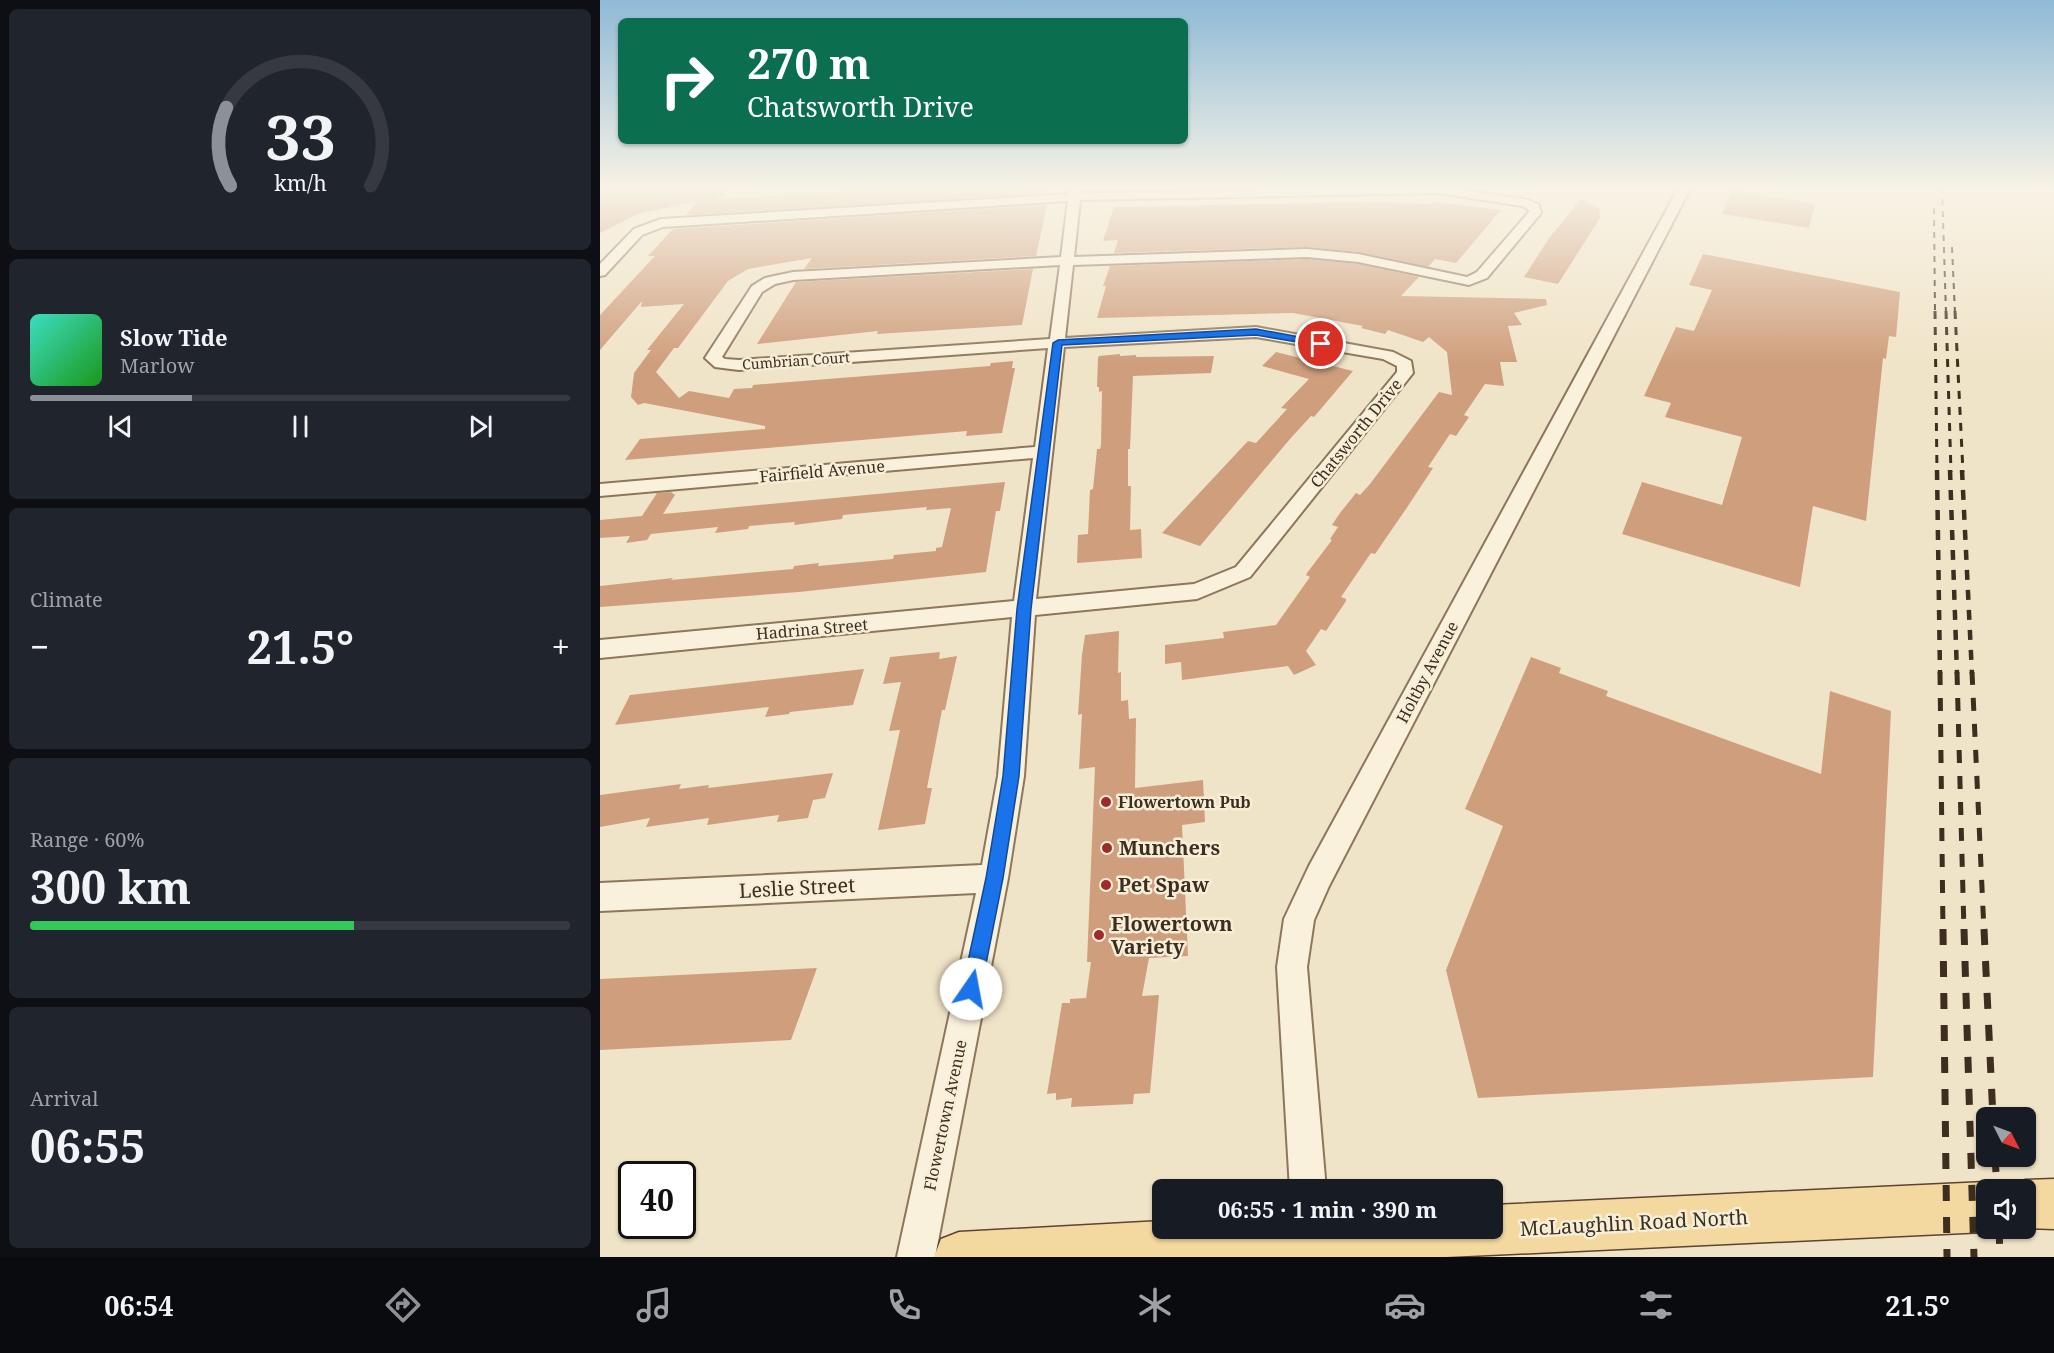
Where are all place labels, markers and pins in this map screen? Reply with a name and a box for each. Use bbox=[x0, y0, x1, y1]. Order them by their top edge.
pin bbox=[1295, 318, 1346, 369]
place label: Flowertown Pub bbox=[1118, 791, 1251, 813]
marker: Flowertown Pub bbox=[1099, 795, 1113, 809]
place label: Munchers bbox=[1119, 834, 1220, 861]
marker: Munchers bbox=[1100, 841, 1114, 855]
place label: Pet Spaw bbox=[1118, 871, 1210, 898]
marker: Pet Spaw bbox=[1099, 878, 1113, 892]
place label: Flowertown Variety bbox=[1111, 910, 1233, 960]
marker: Flowertown Variety bbox=[1092, 928, 1106, 942]

